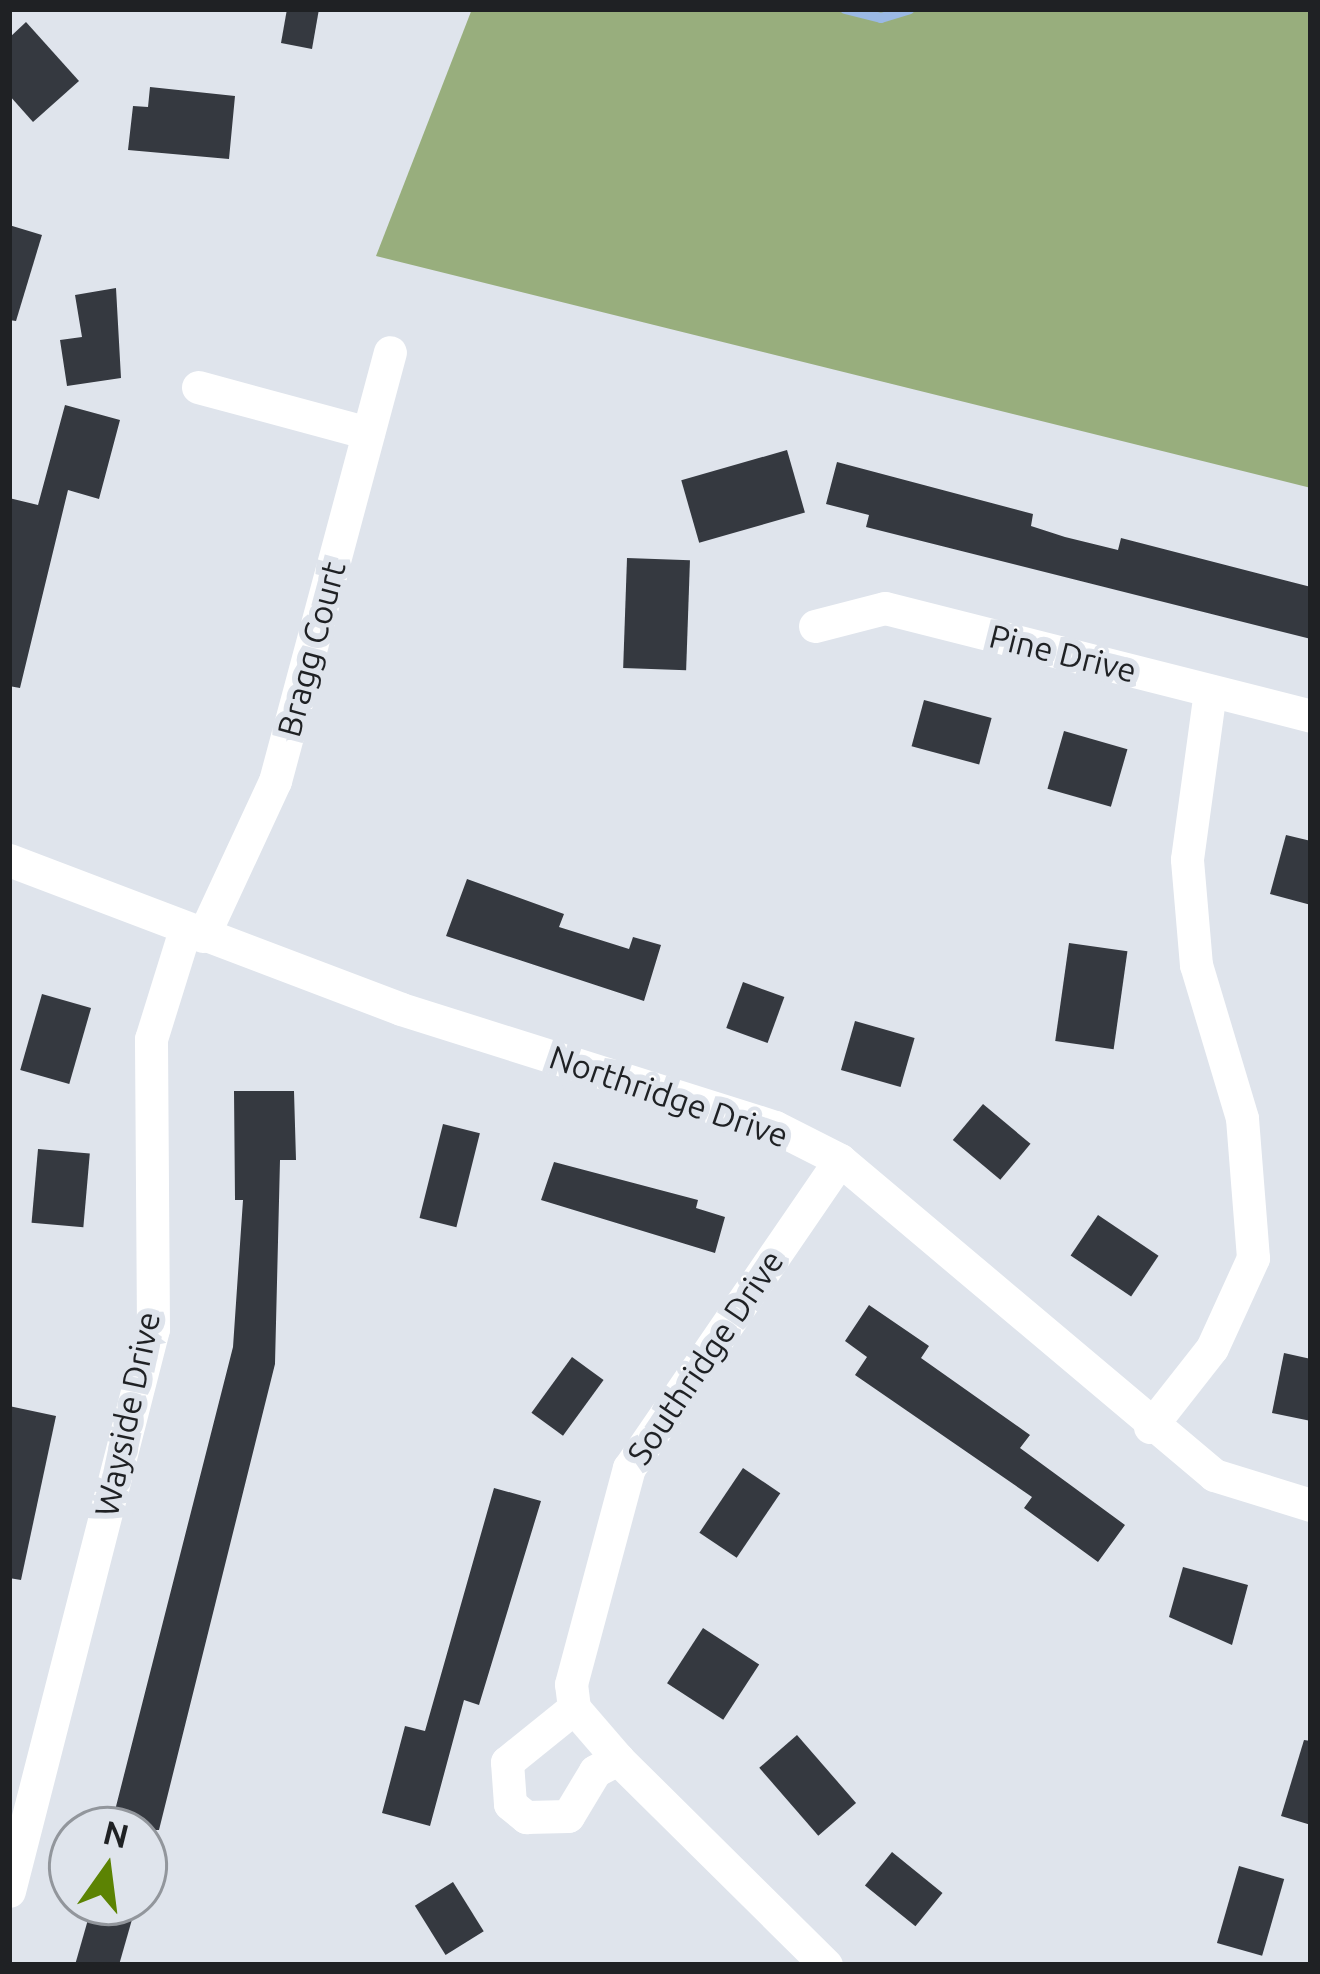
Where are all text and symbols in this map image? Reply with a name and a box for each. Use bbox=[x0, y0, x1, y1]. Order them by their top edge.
street label: Bragg Court bbox=[269, 557, 353, 741]
street label: Pine Drive bbox=[985, 616, 1141, 690]
street label: Northridge Drive bbox=[544, 1037, 794, 1155]
street label: Southridge Drive bbox=[619, 1242, 791, 1472]
street label: Wayside Drive bbox=[86, 1308, 168, 1520]
north arrow bbox=[48, 1806, 168, 1926]
text: N bbox=[100, 1813, 133, 1854]

